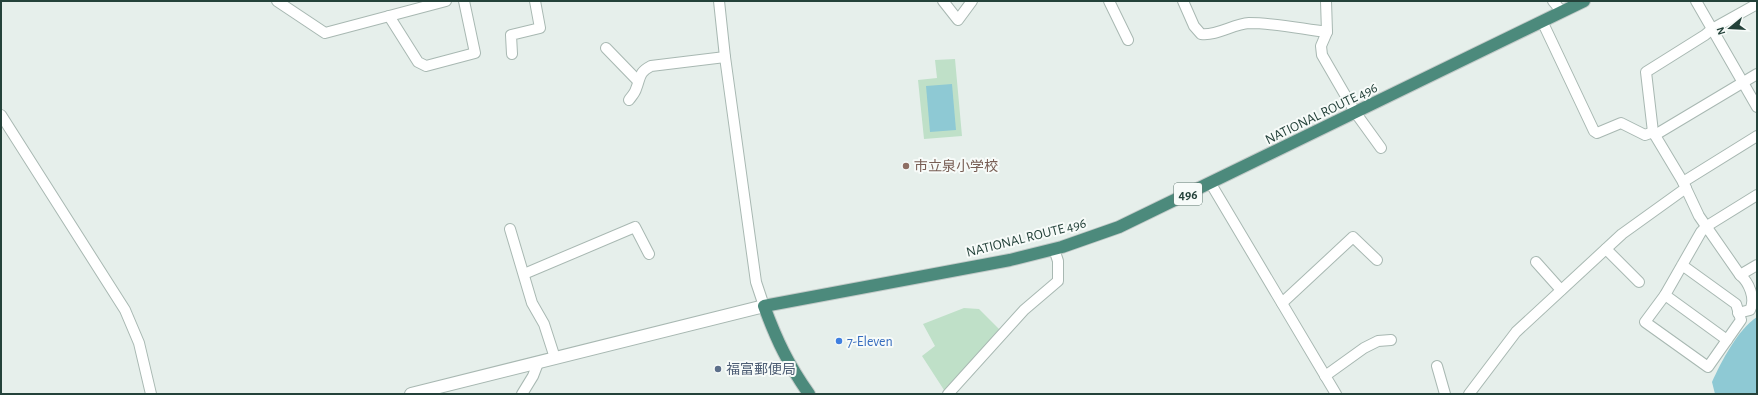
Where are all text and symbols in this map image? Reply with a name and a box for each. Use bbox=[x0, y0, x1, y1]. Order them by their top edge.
north arrow bbox=[1710, 8, 1750, 48]
text: N bbox=[1715, 26, 1727, 36]
street label: NATIONAL ROUTE 496 bbox=[1263, 81, 1380, 147]
place label: 市立泉小学校 bbox=[914, 158, 998, 174]
marker: 市立泉小学校 bbox=[901, 161, 911, 171]
road number: 496 bbox=[1174, 183, 1202, 205]
street label: NATIONAL ROUTE 496 bbox=[965, 216, 1088, 260]
place label: 7-Eleven bbox=[847, 335, 893, 349]
marker: 7-Eleven bbox=[834, 336, 844, 346]
place label: 福富郵便局 bbox=[726, 362, 796, 377]
marker: 福富郵便局 bbox=[713, 364, 723, 374]

